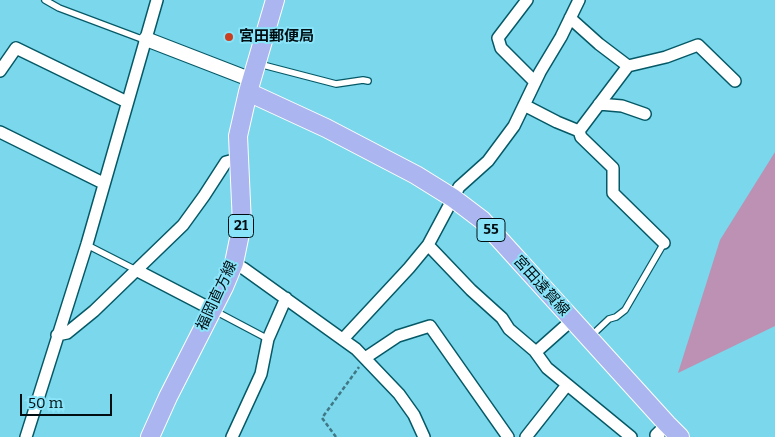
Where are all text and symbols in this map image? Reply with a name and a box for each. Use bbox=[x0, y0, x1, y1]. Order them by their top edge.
place label: 宮田郵便局 bbox=[239, 28, 314, 46]
marker: 宮田郵便局 bbox=[223, 31, 235, 43]
road number: 21 bbox=[228, 215, 254, 238]
road number: 55 bbox=[477, 218, 505, 242]
street label: 宮田遠賀線 bbox=[509, 252, 573, 320]
street label: 福岡直方線 bbox=[193, 258, 241, 334]
scale bar bbox=[22, 384, 115, 416]
text: 50 m bbox=[28, 394, 63, 412]

